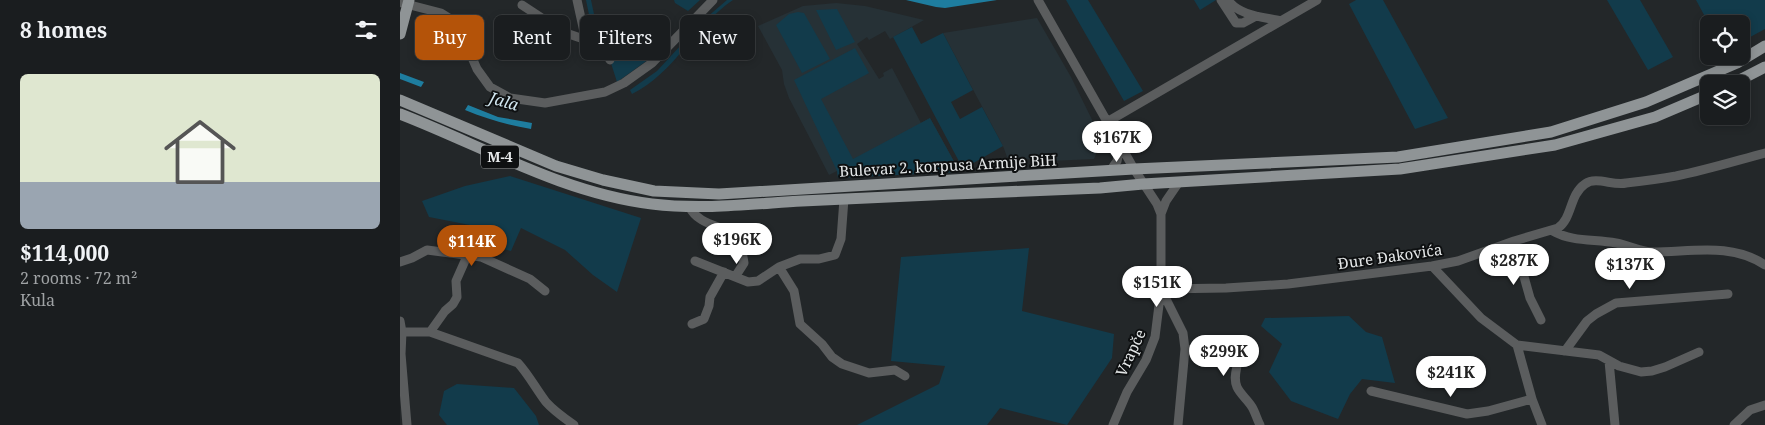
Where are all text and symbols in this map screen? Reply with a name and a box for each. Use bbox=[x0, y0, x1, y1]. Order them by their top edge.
chip: Buy bbox=[415, 15, 484, 60]
chip: Rent bbox=[494, 15, 570, 60]
chip: Filters bbox=[580, 15, 670, 60]
chip: New bbox=[680, 15, 755, 60]
map controls bbox=[1700, 15, 1750, 125]
button: locate bbox=[1700, 15, 1750, 65]
text: 8 homes bbox=[20, 16, 107, 44]
icon: filters bbox=[352, 16, 380, 44]
button: layers bbox=[1700, 75, 1750, 125]
water label: Jala bbox=[484, 86, 522, 116]
icon: home bbox=[155, 107, 245, 197]
pin: $167K bbox=[1082, 120, 1152, 163]
text: $167K bbox=[1093, 126, 1141, 148]
road number: M-4 bbox=[481, 146, 519, 168]
street label: Bulevar 2. korpusa Armije BiH bbox=[839, 149, 1057, 181]
pin: $196K bbox=[702, 222, 772, 265]
pin: $114K bbox=[437, 224, 507, 267]
text: $196K bbox=[713, 228, 761, 250]
text: $114K bbox=[448, 230, 496, 252]
text: $114,000 bbox=[20, 239, 109, 267]
street label: Đure Đakovića bbox=[1336, 239, 1443, 273]
pin: $287K bbox=[1479, 244, 1549, 286]
pin: $137K bbox=[1595, 248, 1665, 290]
text: $287K bbox=[1490, 249, 1538, 271]
text: $137K bbox=[1606, 253, 1654, 275]
pin: $151K bbox=[1122, 266, 1192, 308]
text: 2 rooms · 72 m² bbox=[20, 267, 137, 289]
text: $151K bbox=[1133, 271, 1181, 293]
text: Kula bbox=[20, 289, 55, 311]
street label: Vrapče bbox=[1110, 326, 1150, 379]
pin: $299K bbox=[1189, 334, 1259, 377]
text: $299K bbox=[1200, 340, 1248, 362]
pin: $241K bbox=[1416, 356, 1486, 398]
text: $241K bbox=[1427, 361, 1475, 383]

